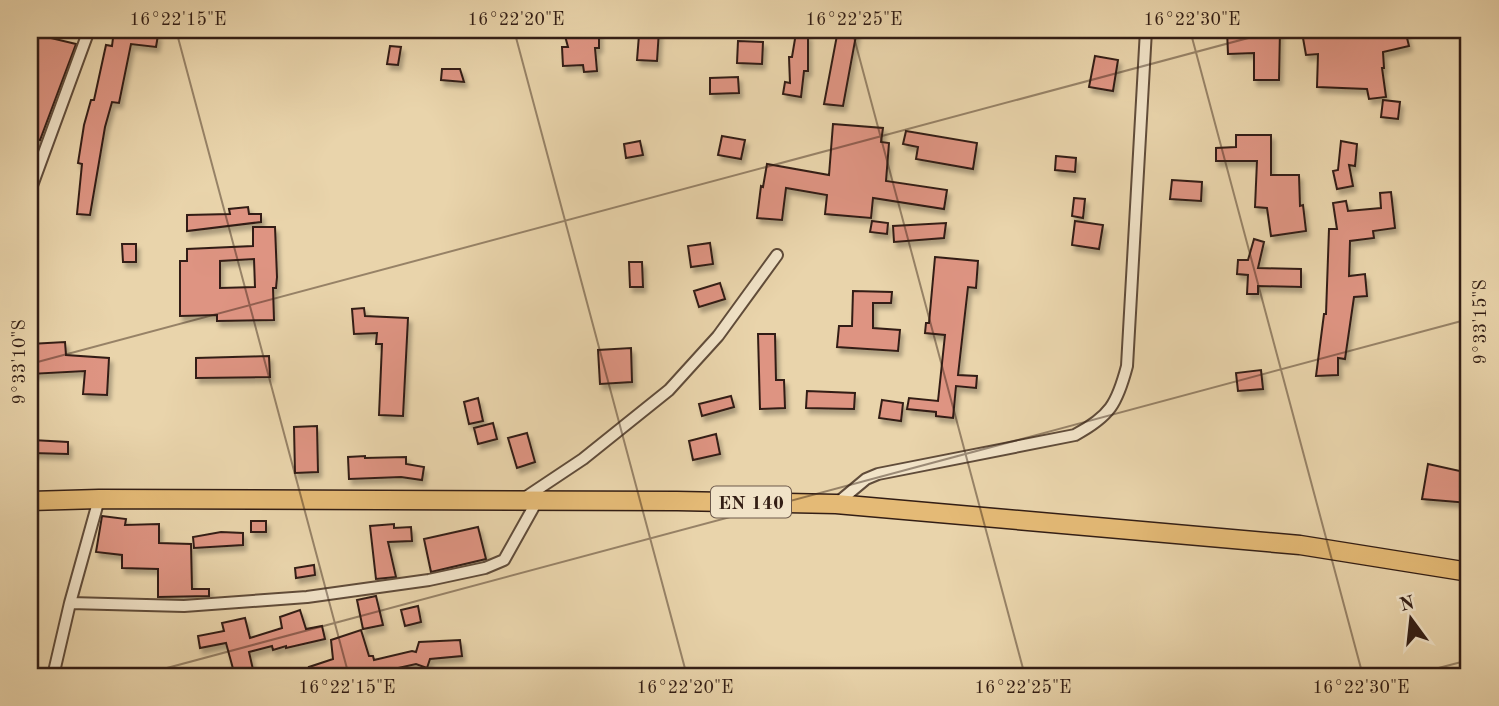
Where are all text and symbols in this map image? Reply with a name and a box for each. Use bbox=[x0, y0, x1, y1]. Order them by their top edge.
text: 16°22'15"E bbox=[130, 11, 226, 29]
text: 16°22'20"E bbox=[468, 11, 564, 29]
text: 16°22'25"E bbox=[806, 11, 902, 29]
text: 16°22'30"E bbox=[1144, 11, 1240, 29]
text: 9°33'15"S bbox=[1472, 279, 1490, 365]
text: 9°33'10"S bbox=[11, 319, 29, 405]
road number: EN 140 bbox=[711, 486, 791, 517]
north arrow bbox=[1376, 584, 1446, 654]
text: N bbox=[1398, 594, 1417, 616]
text: 16°22'15"E bbox=[299, 679, 395, 697]
text: 16°22'20"E bbox=[637, 679, 733, 697]
text: 16°22'25"E bbox=[975, 679, 1071, 697]
text: 16°22'30"E bbox=[1313, 679, 1409, 697]

